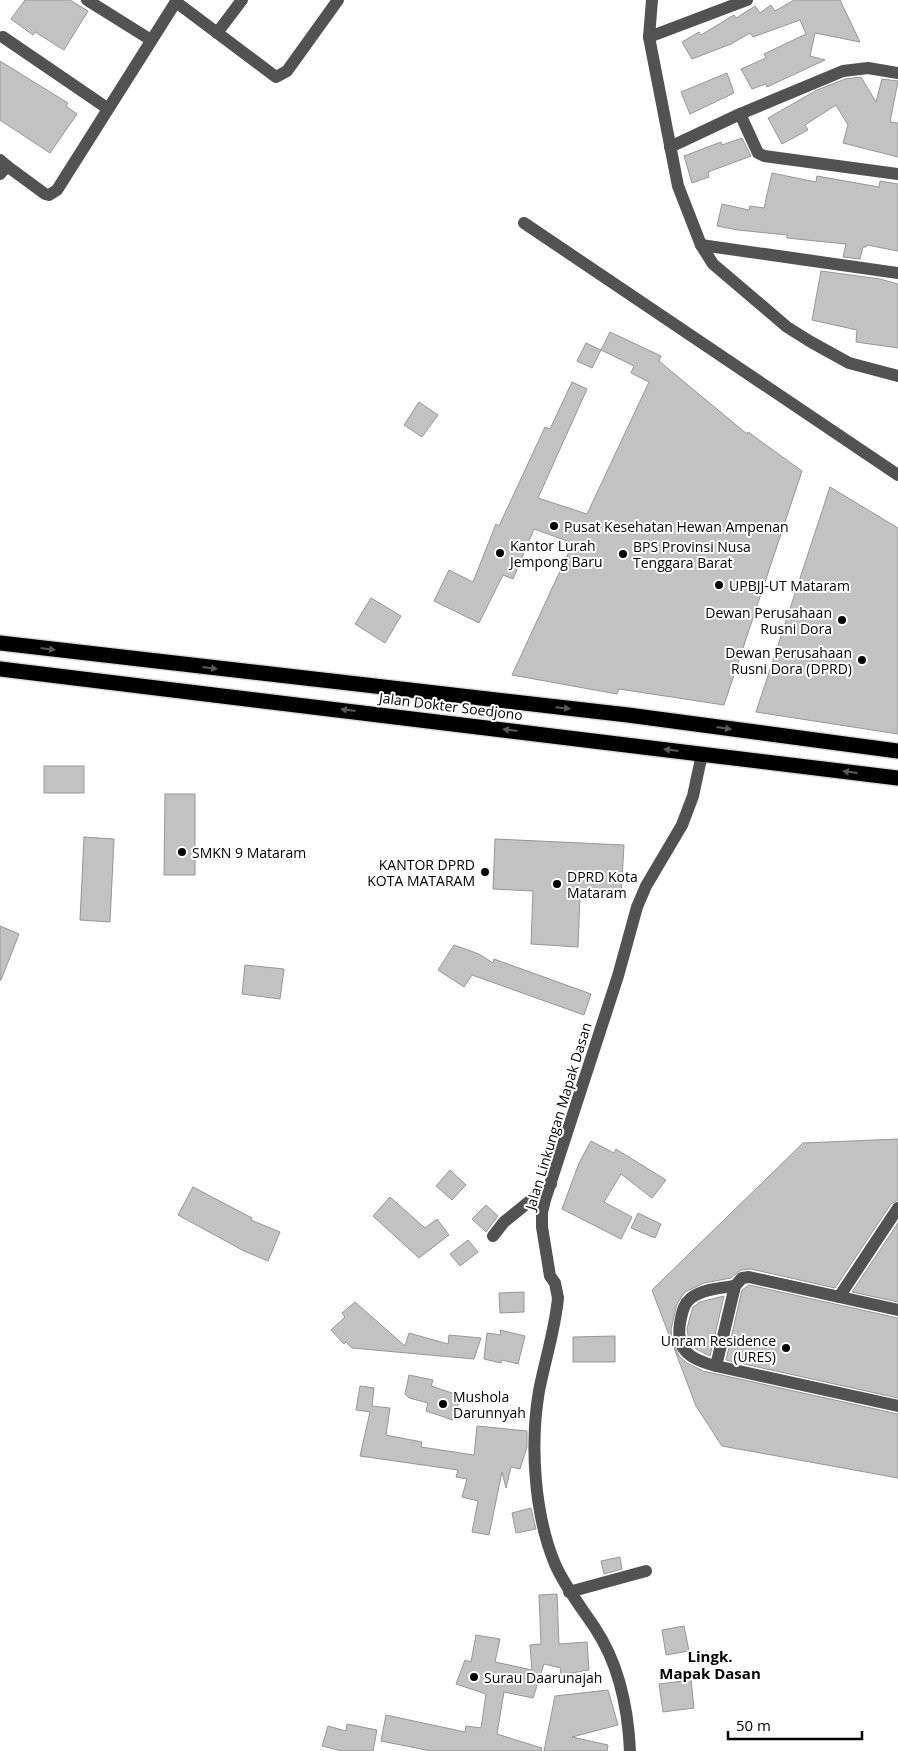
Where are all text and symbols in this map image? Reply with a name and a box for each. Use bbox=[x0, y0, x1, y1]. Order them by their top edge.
place label: Pusat Kesehatan Hewan Ampenan bbox=[564, 517, 789, 536]
marker: Pusat Kesehatan Hewan Ampenan bbox=[548, 520, 560, 532]
place label: Kantor Lurah Jempong Baru bbox=[508, 536, 603, 571]
place label: BPS Provinsi Nusa Tenggara Barat bbox=[633, 537, 751, 572]
marker: Kantor Lurah Jempong Baru bbox=[494, 547, 506, 559]
marker: BPS Provinsi Nusa Tenggara Barat bbox=[617, 548, 629, 560]
place label: UPBJJ-UT Mataram bbox=[729, 576, 850, 595]
marker: UPBJJ-UT Mataram bbox=[713, 579, 725, 591]
place label: Dewan Perusahaan Rusni Dora bbox=[705, 603, 832, 638]
marker: Dewan Perusahaan Rusni Dora bbox=[836, 614, 848, 626]
place label: Dewan Perusahaan Rusni Dora (DPRD) bbox=[725, 643, 852, 678]
one-way arrow bbox=[41, 645, 57, 653]
marker: Dewan Perusahaan Rusni Dora (DPRD) bbox=[856, 654, 868, 666]
one-way arrow bbox=[202, 664, 218, 672]
street label: Jalan Dokter Soedjono bbox=[376, 688, 524, 724]
one-way arrow bbox=[555, 704, 571, 712]
one-way arrow bbox=[340, 706, 356, 714]
one-way arrow bbox=[716, 724, 732, 732]
one-way arrow bbox=[501, 726, 517, 734]
one-way arrow bbox=[663, 746, 679, 754]
one-way arrow bbox=[841, 768, 857, 776]
place label: SMKN 9 Mataram bbox=[192, 843, 306, 862]
marker: SMKN 9 Mataram bbox=[176, 846, 188, 858]
place label: KANTOR DPRD KOTA MATARAM bbox=[367, 855, 475, 890]
marker: KANTOR DPRD KOTA MATARAM bbox=[479, 866, 491, 878]
place label: DPRD Kota Mataram bbox=[567, 867, 638, 902]
marker: DPRD Kota Mataram bbox=[551, 878, 563, 890]
street label: Jalan Linkungan Mapak Dasan bbox=[520, 1020, 596, 1214]
place label: Unram Residence (URES) bbox=[661, 1331, 776, 1366]
marker: Unram Residence (URES) bbox=[780, 1342, 792, 1354]
place label: Mushola Darunnyah bbox=[453, 1387, 526, 1422]
marker: Mushola Darunnyah bbox=[437, 1398, 449, 1410]
district label: Lingk. Mapak Dasan bbox=[659, 1646, 761, 1683]
place label: Surau Daarunajah bbox=[484, 1668, 602, 1687]
marker: Surau Daarunajah bbox=[468, 1671, 480, 1683]
scale bar bbox=[728, 1708, 862, 1740]
text: 50 m bbox=[736, 1715, 771, 1735]

